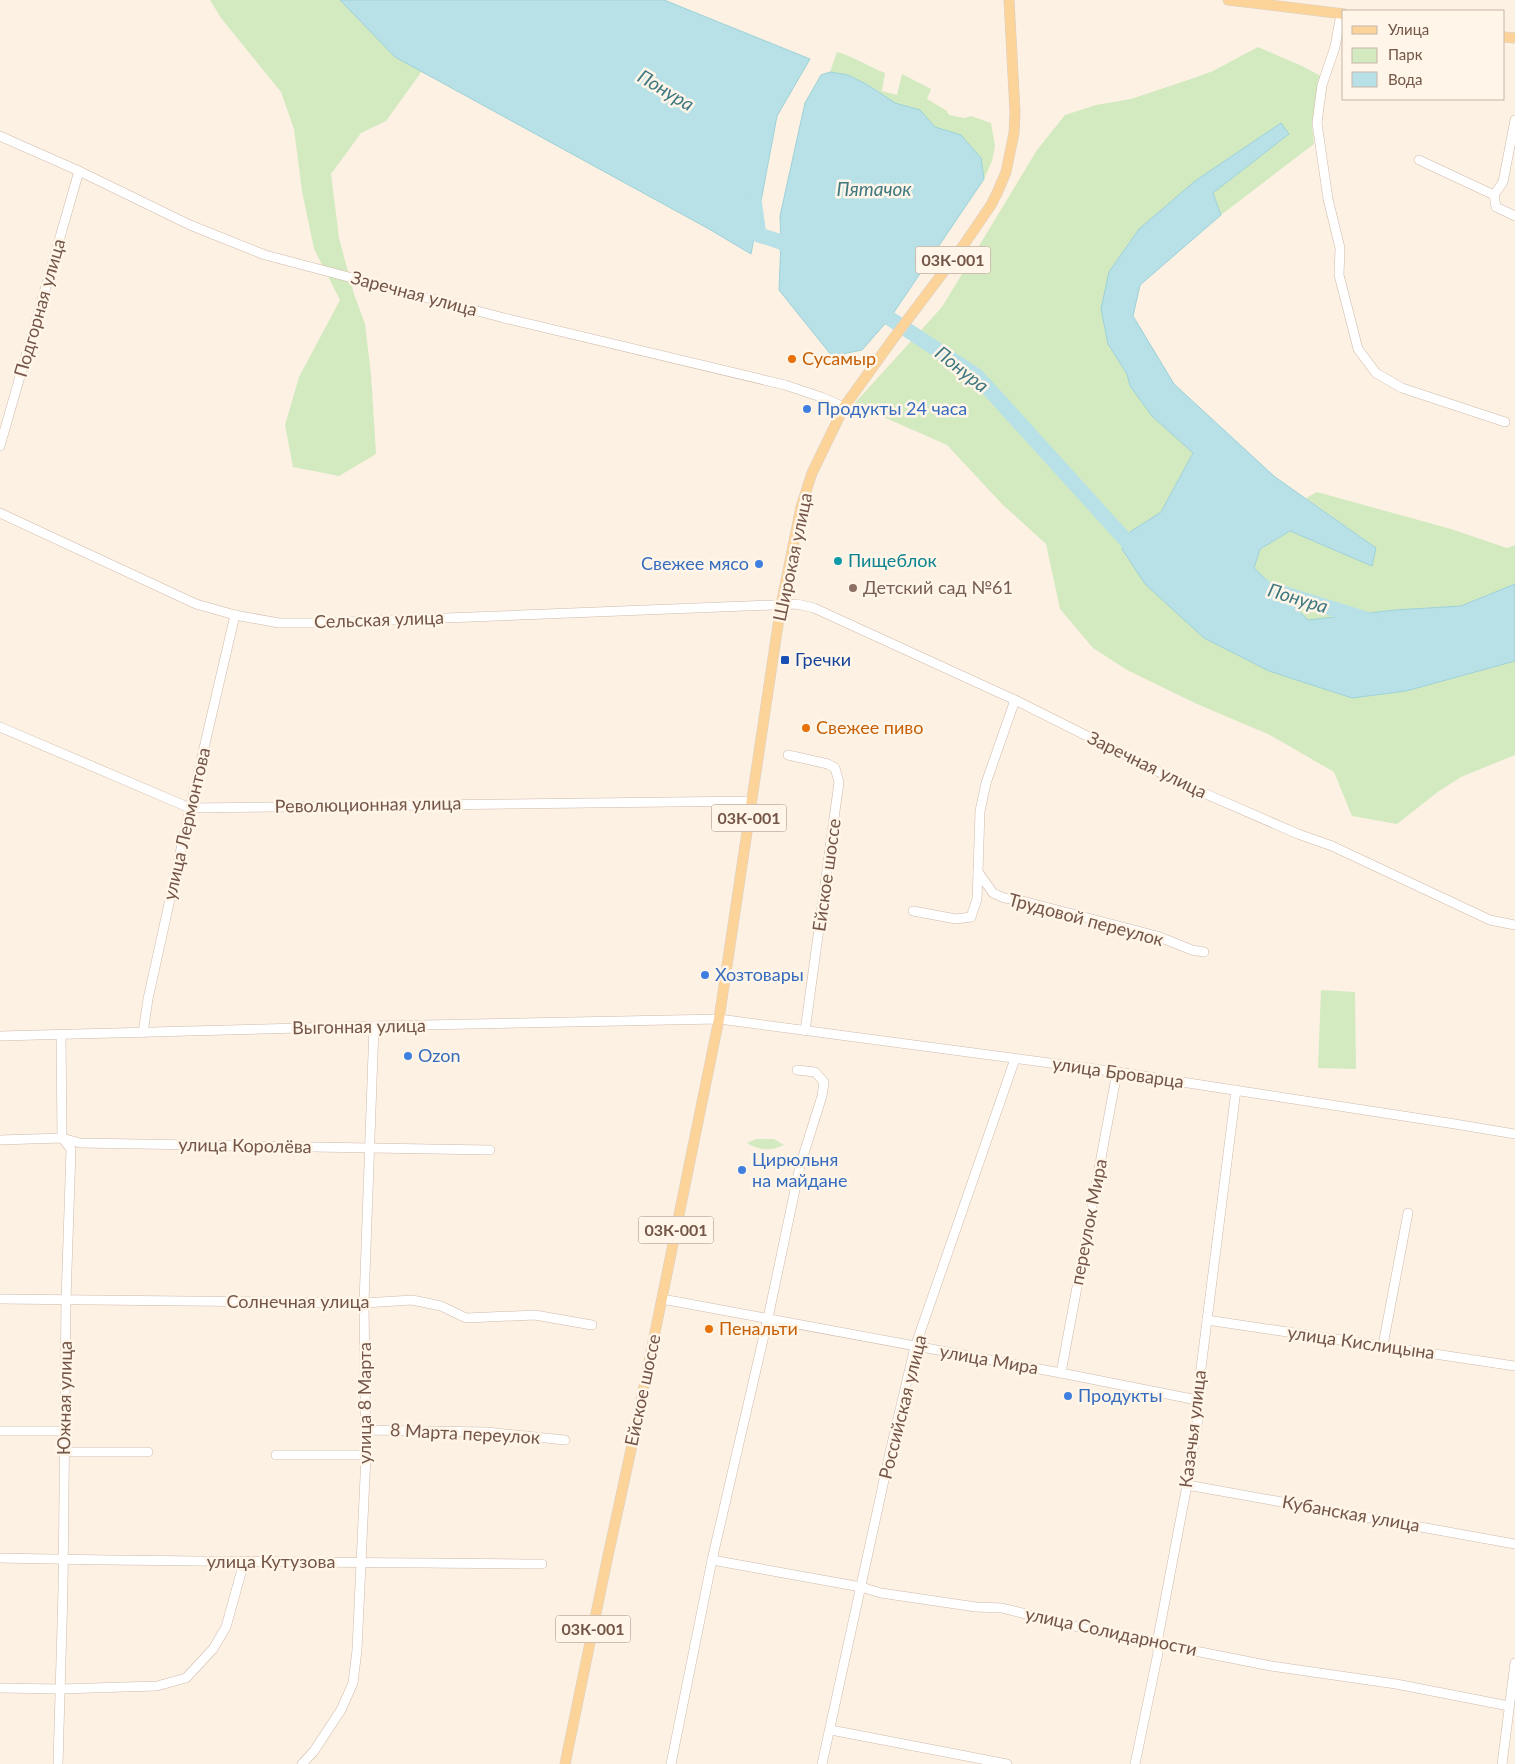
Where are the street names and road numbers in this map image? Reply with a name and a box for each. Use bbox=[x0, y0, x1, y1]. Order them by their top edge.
street label: Подгорная улица bbox=[9, 236, 69, 379]
road number: 03К-001 bbox=[916, 246, 990, 274]
street label: Заречная улица bbox=[349, 266, 480, 320]
street label: Широкая улица bbox=[768, 491, 816, 623]
street label: Сельская улица bbox=[314, 606, 444, 632]
street label: Заречная улица bbox=[1084, 726, 1211, 802]
street label: улица Лермонтова bbox=[158, 745, 214, 902]
street label: Революционная улица bbox=[274, 791, 461, 817]
road number: 03К-001 bbox=[712, 804, 786, 831]
street label: Ейское шоссе bbox=[807, 817, 845, 933]
street label: Трудовой переулок bbox=[1006, 888, 1167, 951]
street label: Выгонная улица bbox=[292, 1014, 426, 1038]
street label: улица Броварца bbox=[1051, 1052, 1185, 1092]
street label: улица Королёва bbox=[178, 1133, 312, 1157]
street label: переулок Мира bbox=[1065, 1157, 1111, 1287]
road number: 03К-001 bbox=[638, 1216, 714, 1244]
street label: Солнечная улица bbox=[227, 1290, 369, 1312]
street label: улица Кислицына bbox=[1286, 1321, 1436, 1363]
street label: Ейское шоссе bbox=[619, 1332, 665, 1448]
street label: Российская улица bbox=[873, 1332, 931, 1481]
street label: улица Мира bbox=[938, 1340, 1040, 1379]
street label: Южная улица bbox=[52, 1341, 76, 1455]
street label: улица 8 Марта bbox=[353, 1342, 375, 1464]
street label: Казачья улица bbox=[1174, 1369, 1210, 1489]
street label: 8 Марта переулок bbox=[389, 1418, 541, 1448]
street label: Кубанская улица bbox=[1281, 1490, 1422, 1536]
street label: улица Кутузова bbox=[207, 1550, 335, 1572]
street label: улица Солидарности bbox=[1023, 1602, 1199, 1660]
road number: 03К-001 bbox=[556, 1616, 630, 1642]

